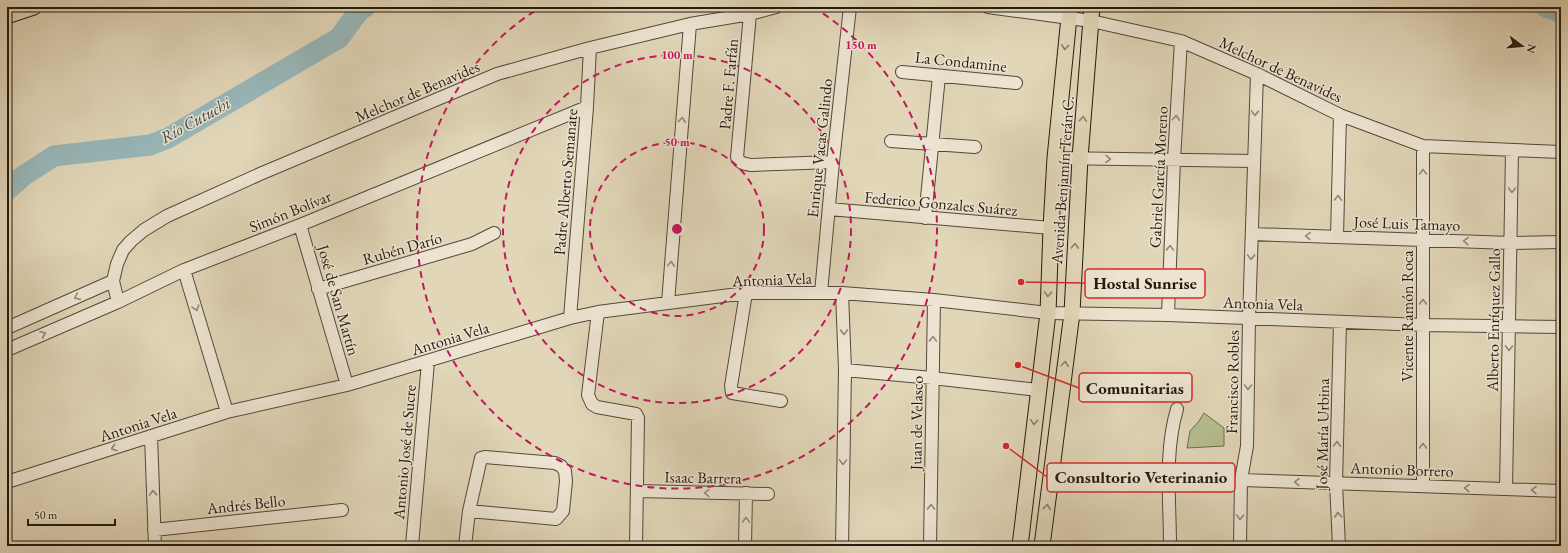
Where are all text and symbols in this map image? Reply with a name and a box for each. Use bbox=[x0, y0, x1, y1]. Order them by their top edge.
north arrow bbox=[1502, 26, 1542, 66]
street label: Melchor de Benavides bbox=[1216, 32, 1346, 107]
street label: Padre F. Farfán bbox=[714, 37, 743, 130]
text: 150 m bbox=[845, 37, 877, 53]
text: N bbox=[1524, 43, 1540, 55]
one-way arrow bbox=[1061, 44, 1070, 50]
street label: La Condamine bbox=[914, 46, 1008, 77]
text: 100 m bbox=[661, 47, 693, 63]
street label: Melchor de Benavides bbox=[352, 56, 483, 127]
street label: Enrique Vacas Galindo bbox=[802, 77, 837, 219]
water label: Río Cutuchi bbox=[156, 91, 235, 148]
street label: Avenida Benjamín Terán C. bbox=[1046, 95, 1079, 266]
street label: Gabriel García Moreno bbox=[1144, 105, 1173, 249]
street label: Padre Alberto Semanate bbox=[549, 108, 582, 256]
one-way arrow bbox=[1251, 110, 1260, 116]
one-way arrow bbox=[1172, 115, 1181, 121]
one-way arrow bbox=[1079, 116, 1088, 122]
one-way arrow bbox=[678, 117, 687, 123]
text: 50 m bbox=[664, 134, 690, 150]
one-way arrow bbox=[1105, 155, 1111, 163]
one-way arrow bbox=[1419, 169, 1427, 175]
street label: Simón Bolívar bbox=[246, 185, 335, 237]
street label: Federico Gonzales Suárez bbox=[864, 186, 1018, 221]
one-way arrow bbox=[1508, 187, 1516, 193]
one-way arrow bbox=[1334, 195, 1342, 201]
street label: José Luis Tamayo bbox=[1351, 211, 1461, 236]
centre of rings bbox=[670, 222, 684, 236]
street label: Rubén Darío bbox=[360, 227, 444, 270]
one-way arrow bbox=[1305, 232, 1311, 240]
one-way arrow bbox=[1463, 237, 1469, 245]
street label: José de San Martín bbox=[312, 240, 365, 358]
one-way arrow bbox=[1071, 243, 1080, 249]
one-way arrow bbox=[1166, 245, 1175, 251]
street label: Alberto Enríquez Gallo bbox=[1482, 248, 1505, 393]
street label: Vicente Ramón Roca bbox=[1397, 250, 1418, 382]
one-way arrow bbox=[1247, 254, 1255, 260]
one-way arrow bbox=[667, 261, 676, 267]
street label: Antonia Vela bbox=[731, 268, 813, 291]
callout: Hostal Sunrise bbox=[1085, 269, 1205, 298]
text: Hostal Sunrise bbox=[1093, 272, 1197, 294]
one-way arrow bbox=[1044, 291, 1052, 297]
one-way arrow bbox=[74, 292, 82, 300]
street label: Antonia Vela bbox=[1222, 292, 1304, 315]
one-way arrow bbox=[1419, 299, 1427, 305]
one-way arrow bbox=[191, 304, 200, 311]
street label: Antonia Vela bbox=[408, 317, 492, 361]
one-way arrow bbox=[839, 329, 848, 335]
street label: Francisco Robles bbox=[1221, 330, 1244, 434]
one-way arrow bbox=[39, 331, 46, 339]
one-way arrow bbox=[929, 336, 938, 342]
one-way arrow bbox=[1505, 345, 1513, 351]
one-way arrow bbox=[1060, 361, 1069, 367]
callout: Comunitarias bbox=[1079, 373, 1192, 402]
street label: Juan de Velasco bbox=[905, 376, 928, 472]
text: Comunitarias bbox=[1086, 377, 1184, 399]
street label: José María Urbina bbox=[1311, 378, 1334, 492]
street label: Antonio José de Sucre bbox=[388, 384, 421, 521]
one-way arrow bbox=[1244, 384, 1252, 390]
street label: Antonia Vela bbox=[96, 402, 180, 447]
one-way arrow bbox=[1030, 419, 1039, 425]
one-way arrow bbox=[1333, 441, 1341, 447]
one-way arrow bbox=[111, 443, 118, 452]
one-way arrow bbox=[1419, 443, 1427, 449]
street label: Antonio Borrero bbox=[1349, 457, 1454, 482]
one-way arrow bbox=[839, 459, 848, 465]
callout: Consultorio Veterinanio bbox=[1047, 463, 1235, 492]
street label: Isaac Barrera bbox=[664, 466, 743, 489]
text: Consultorio Veterinanio bbox=[1055, 466, 1228, 488]
one-way arrow bbox=[1294, 478, 1300, 486]
one-way arrow bbox=[1464, 483, 1470, 492]
one-way arrow bbox=[1531, 486, 1537, 494]
one-way arrow bbox=[704, 489, 710, 497]
one-way arrow bbox=[149, 490, 157, 496]
street label: Andrés Bello bbox=[205, 490, 286, 519]
scale bar bbox=[28, 501, 115, 527]
one-way arrow bbox=[926, 504, 935, 510]
one-way arrow bbox=[1042, 504, 1051, 510]
text: 50 m bbox=[34, 507, 58, 523]
one-way arrow bbox=[1333, 512, 1342, 518]
one-way arrow bbox=[1236, 514, 1245, 520]
one-way arrow bbox=[742, 517, 750, 523]

